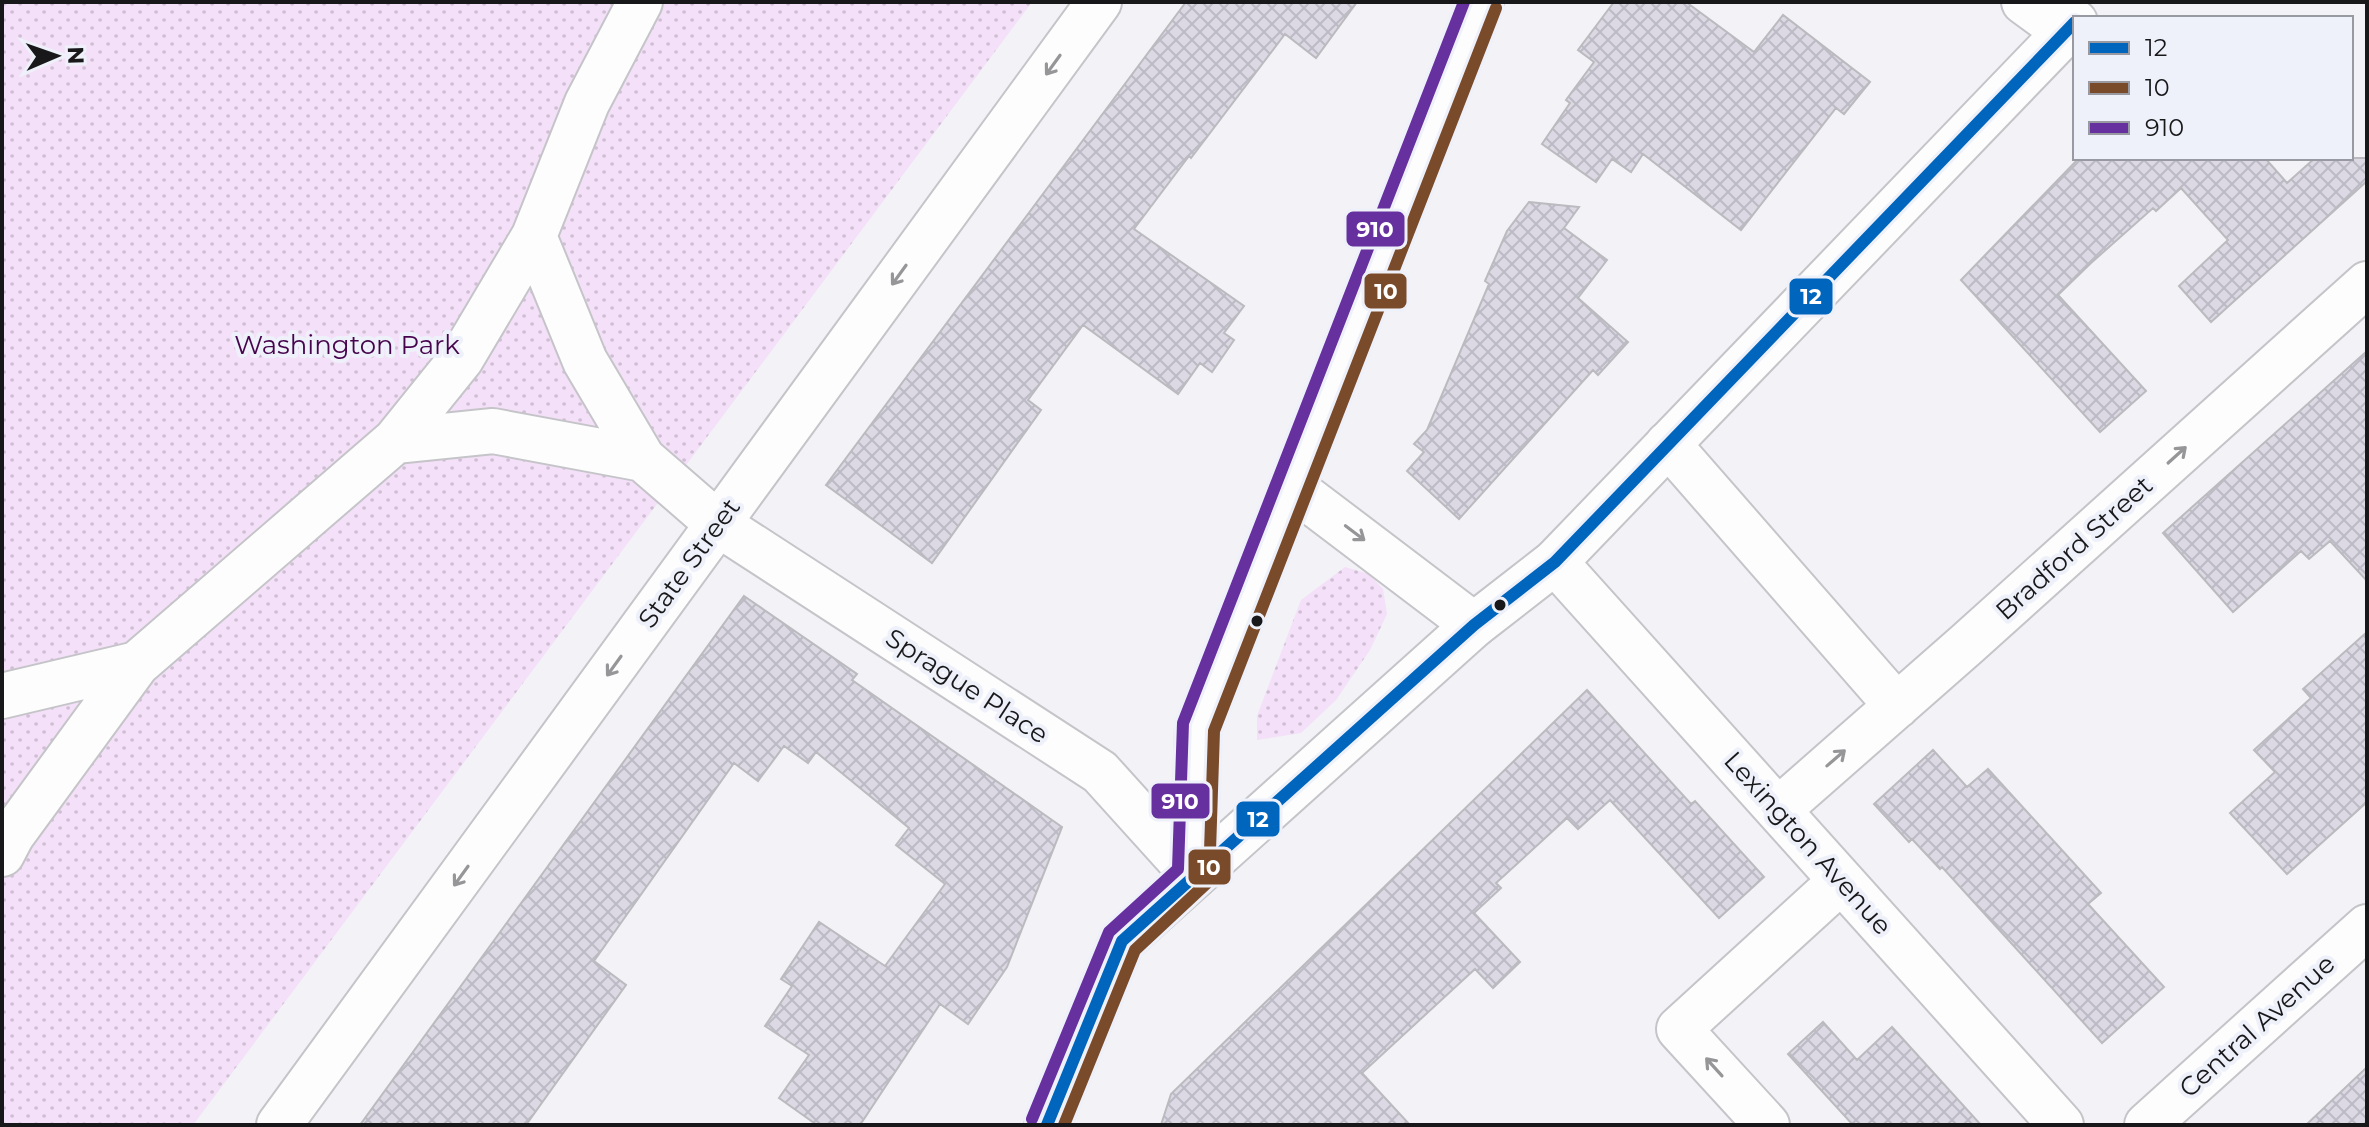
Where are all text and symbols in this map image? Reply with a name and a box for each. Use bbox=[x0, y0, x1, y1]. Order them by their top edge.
north arrow bbox=[16, 16, 96, 96]
legend bbox=[2073, 16, 2353, 160]
text: 12 bbox=[2145, 33, 2167, 62]
text: N bbox=[62, 46, 89, 65]
one-way arrow bbox=[1044, 54, 1061, 75]
text: 10 bbox=[2145, 73, 2170, 102]
text: 910 bbox=[2145, 113, 2184, 142]
line badge: 910 bbox=[1345, 210, 1406, 248]
text: 910 bbox=[1356, 216, 1394, 243]
one-way arrow bbox=[891, 264, 908, 285]
line badge: 10 bbox=[1363, 272, 1408, 310]
line badge: 12 bbox=[1788, 277, 1834, 316]
text: 10 bbox=[1374, 278, 1398, 305]
text: 12 bbox=[1800, 283, 1822, 310]
park label: Washington Park bbox=[234, 329, 460, 361]
one-way arrow bbox=[2167, 446, 2187, 465]
street label: Bradford Street bbox=[1989, 469, 2159, 627]
street label: State Street bbox=[631, 492, 747, 634]
one-way arrow bbox=[1343, 525, 1365, 542]
unlabelled marker bbox=[1492, 597, 1508, 613]
unlabelled marker bbox=[1249, 613, 1265, 629]
street label: Sprague Place bbox=[880, 622, 1054, 750]
one-way arrow bbox=[606, 655, 623, 676]
street label: Lexington Avenue bbox=[1717, 745, 1899, 941]
one-way arrow bbox=[1826, 749, 1846, 767]
line badge: 910 bbox=[1150, 782, 1211, 820]
text: 910 bbox=[1161, 788, 1199, 815]
line badge: 12 bbox=[1235, 800, 1281, 838]
text: 12 bbox=[1247, 806, 1269, 833]
line badge: 10 bbox=[1187, 848, 1232, 886]
text: 10 bbox=[1197, 854, 1221, 881]
one-way arrow bbox=[453, 865, 470, 886]
street label: Central Avenue bbox=[2173, 948, 2341, 1104]
one-way arrow bbox=[1706, 1058, 1724, 1078]

